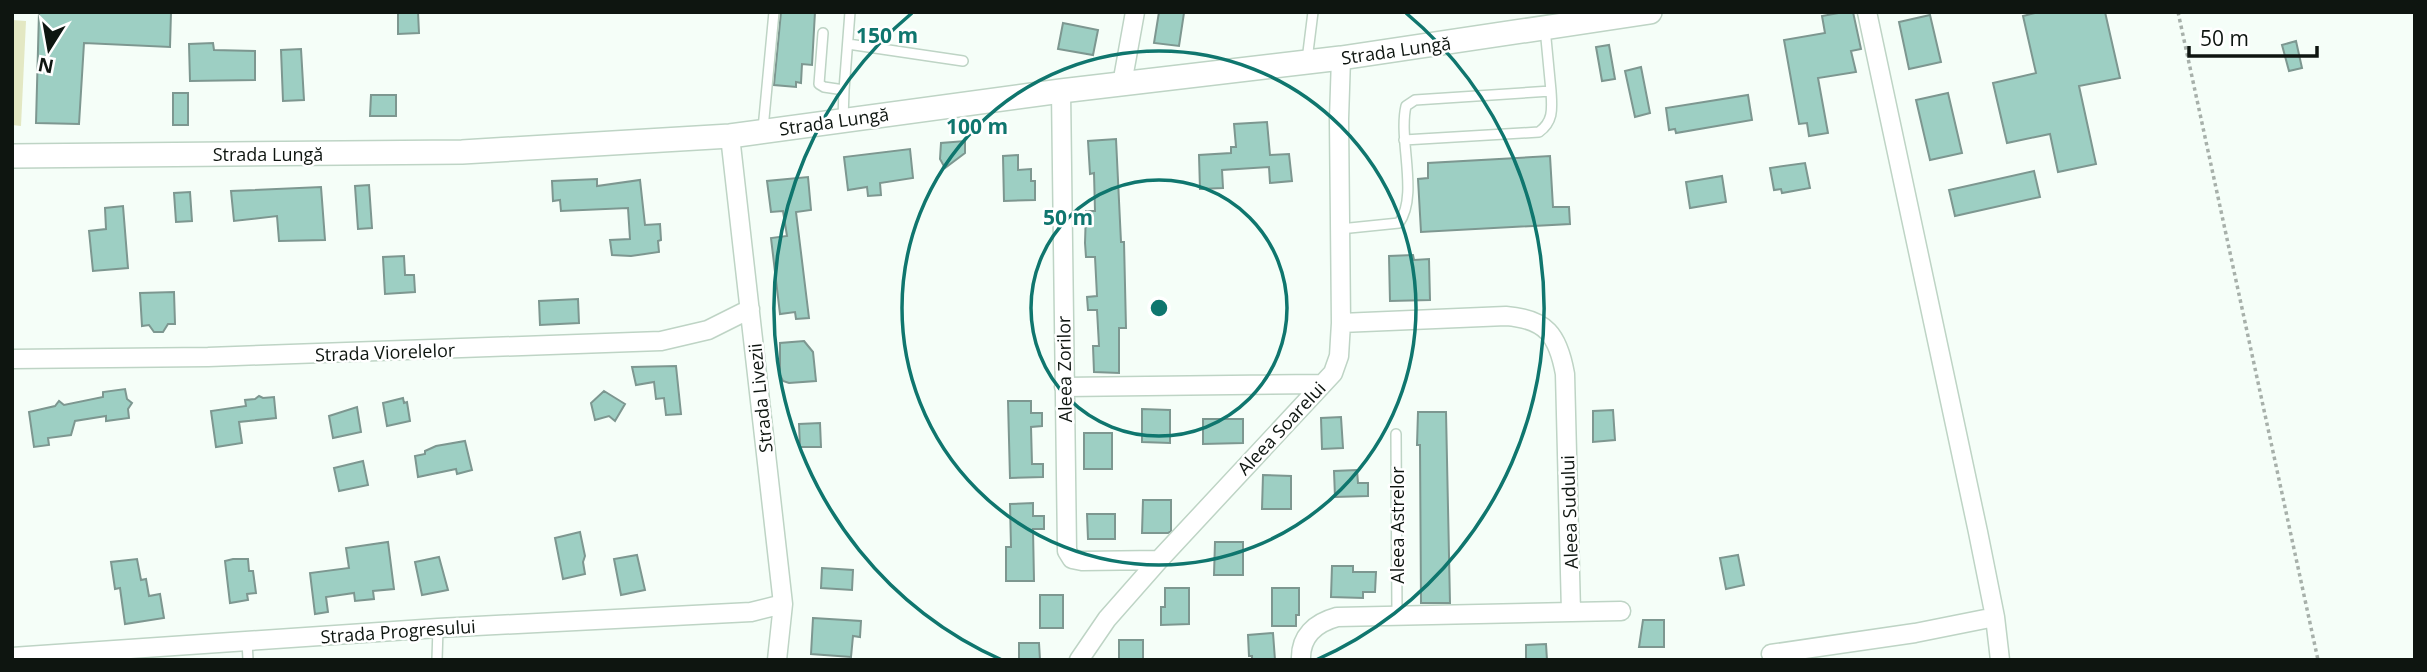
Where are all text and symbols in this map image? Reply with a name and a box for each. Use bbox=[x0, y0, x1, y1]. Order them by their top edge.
north arrow bbox=[14, 14, 84, 84]
scale bar bbox=[2189, 14, 2317, 58]
text: 150 m bbox=[856, 21, 918, 49]
text: 50 m bbox=[2200, 24, 2249, 52]
street label: Strada Lungă bbox=[1340, 30, 1452, 70]
text: N bbox=[36, 51, 56, 80]
street label: Strada Lungă bbox=[778, 101, 890, 141]
text: 100 m bbox=[946, 112, 1008, 140]
street label: Strada Lungă bbox=[213, 142, 323, 166]
text: 50 m bbox=[1043, 203, 1093, 231]
centre of rings bbox=[1147, 296, 1171, 320]
street label: Aleea Zorilor bbox=[1051, 315, 1077, 422]
street label: Strada Viorelelor bbox=[314, 338, 456, 366]
street label: Strada Livezii bbox=[742, 342, 778, 454]
street label: Aleea Soarelui bbox=[1232, 376, 1330, 480]
street label: Aleea Sudului bbox=[1555, 455, 1583, 569]
street label: Aleea Astrelor bbox=[1385, 466, 1409, 584]
street label: Strada Progresului bbox=[320, 614, 476, 648]

